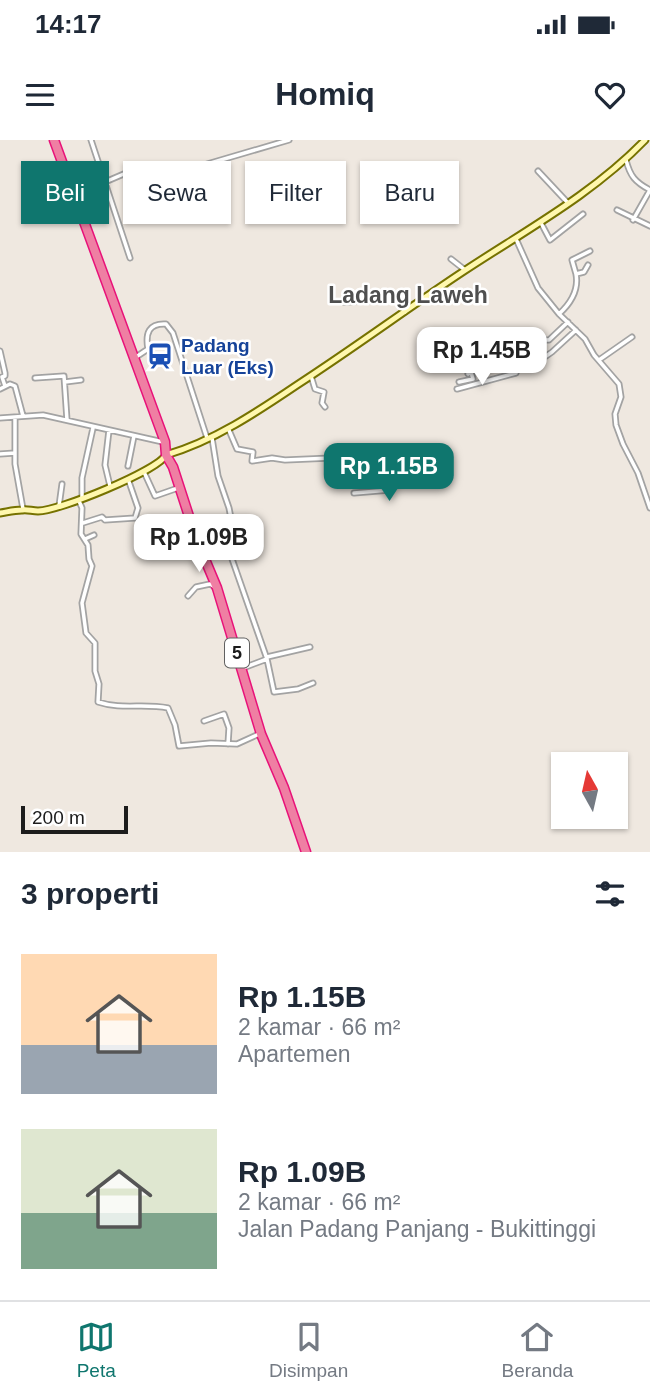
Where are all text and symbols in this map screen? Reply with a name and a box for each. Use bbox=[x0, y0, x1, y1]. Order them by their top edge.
text: 14:17 bbox=[35, 9, 102, 39]
icon: menu bbox=[21, 76, 59, 114]
text: Homiq bbox=[275, 76, 375, 112]
icon: heart bbox=[591, 76, 629, 114]
chip: Beli bbox=[21, 161, 109, 224]
chip: Sewa bbox=[123, 161, 231, 224]
chip: Filter bbox=[245, 161, 346, 224]
chip: Baru bbox=[360, 161, 459, 224]
district label: Ladang Laweh bbox=[328, 282, 488, 308]
pin: Rp 1.45B bbox=[410, 328, 554, 387]
place label: Padang Luar (Eks) bbox=[181, 335, 274, 378]
text: Rp 1.45B bbox=[433, 337, 531, 363]
station icon: Padang Luar (Eks) bbox=[145, 341, 175, 371]
pin: Rp 1.15B bbox=[317, 444, 461, 503]
text: Rp 1.15B bbox=[340, 453, 438, 479]
pin: Rp 1.09B bbox=[127, 514, 271, 574]
text: Rp 1.09B bbox=[150, 524, 248, 550]
road number: 5 bbox=[225, 639, 249, 668]
north arrow bbox=[551, 752, 628, 830]
map controls bbox=[551, 752, 628, 829]
scale bar bbox=[21, 803, 128, 835]
text: 200 m bbox=[32, 807, 85, 828]
icon: filters bbox=[591, 875, 629, 913]
text: 3 properti bbox=[21, 877, 159, 910]
text: Rp 1.15B bbox=[238, 980, 366, 1013]
icon: home bbox=[77, 982, 161, 1066]
text: 2 kamar · 66 m² bbox=[238, 1014, 400, 1040]
text: Apartemen bbox=[238, 1041, 351, 1067]
text: Rp 1.09B bbox=[238, 1155, 366, 1188]
icon: home bbox=[77, 1157, 161, 1241]
text: 2 kamar · 66 m² bbox=[238, 1189, 400, 1215]
text: Jalan Padang Panjang - Bukittinggi bbox=[238, 1216, 596, 1242]
tab: Peta bbox=[77, 1318, 116, 1382]
tab: Disimpan bbox=[269, 1318, 348, 1382]
tab: Beranda bbox=[502, 1318, 573, 1382]

